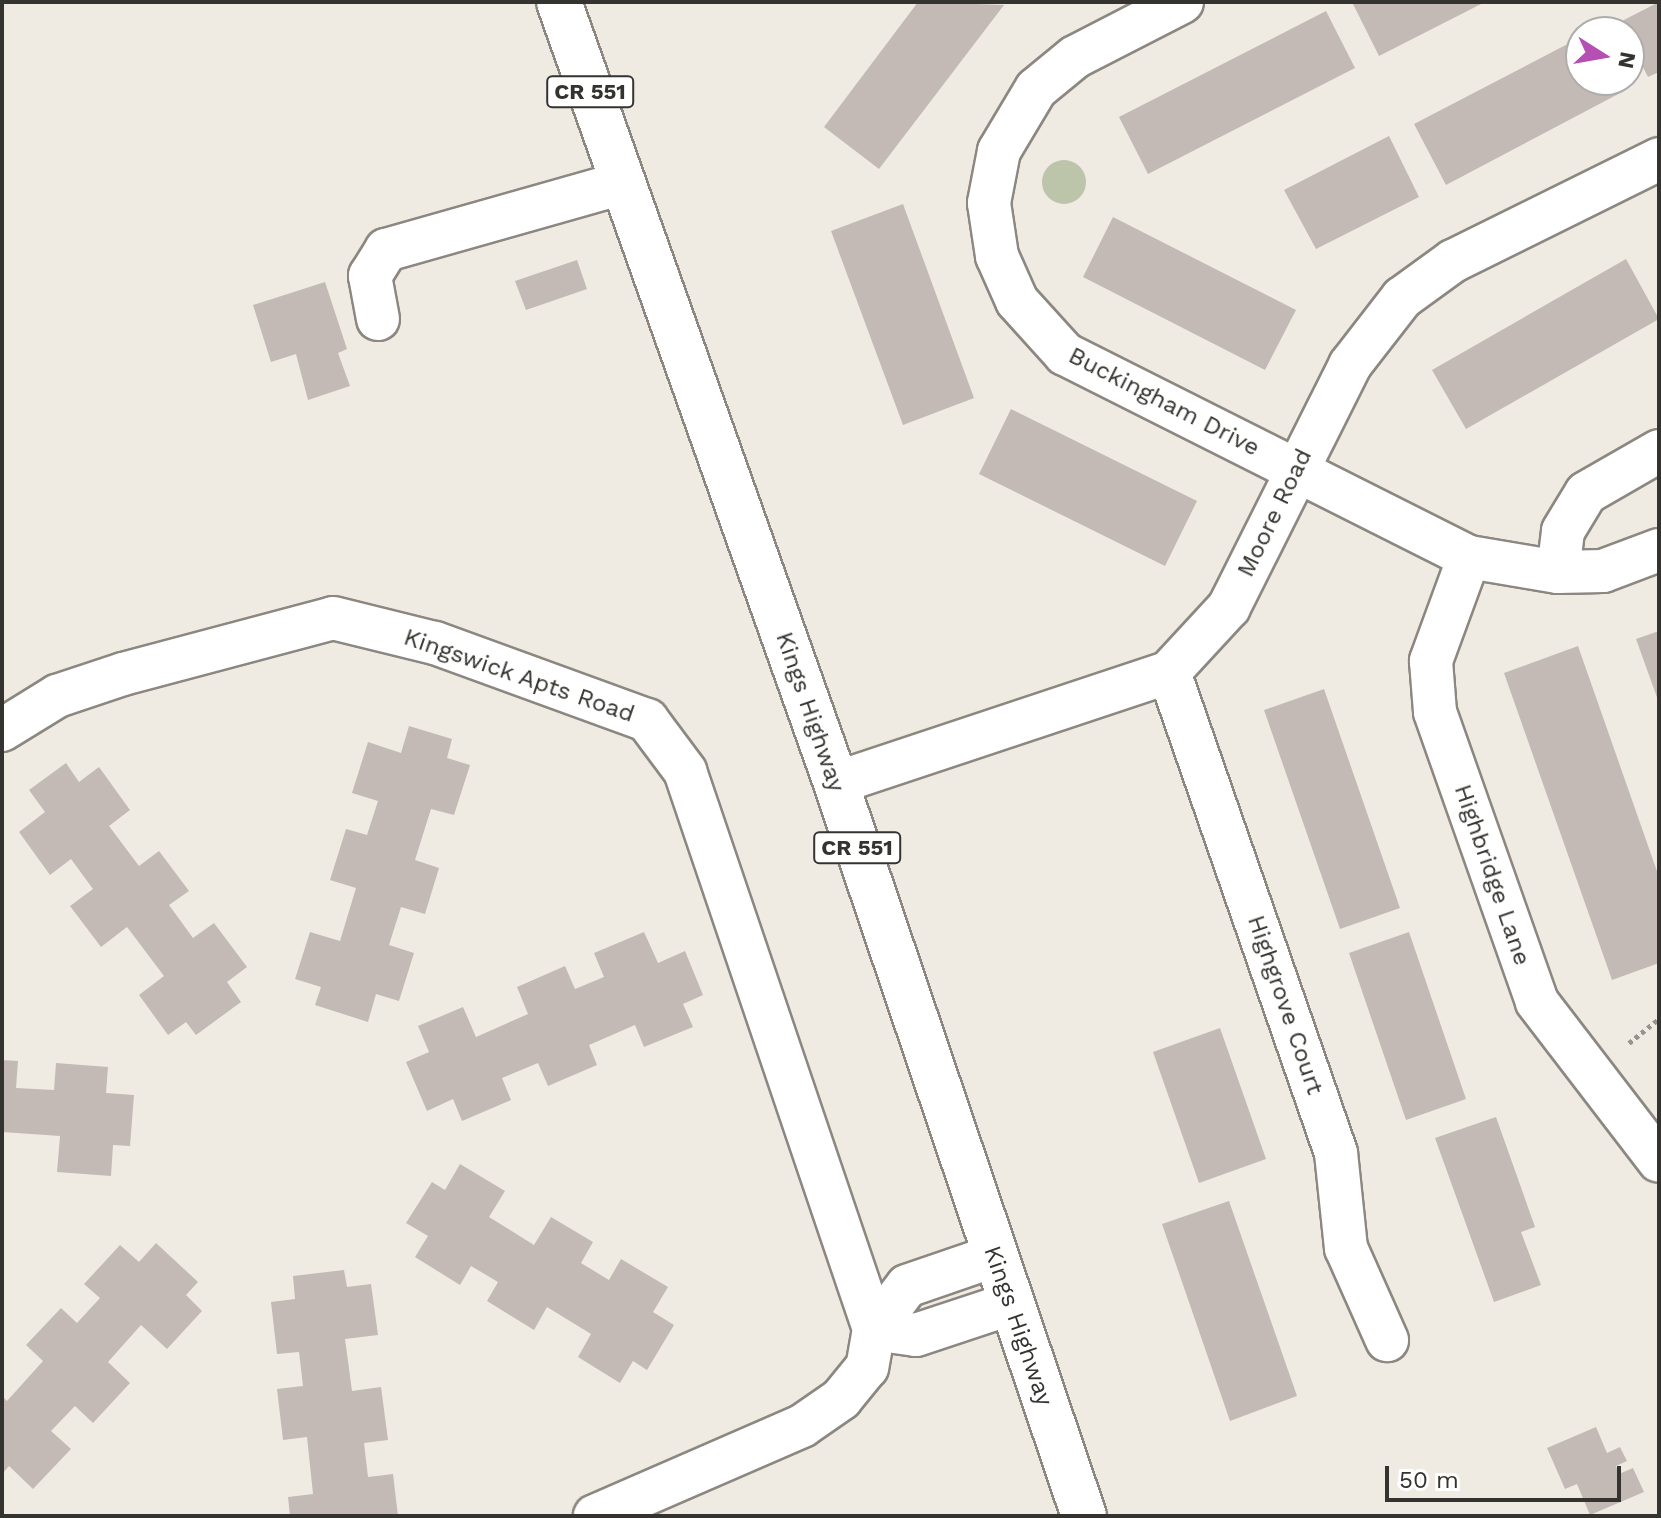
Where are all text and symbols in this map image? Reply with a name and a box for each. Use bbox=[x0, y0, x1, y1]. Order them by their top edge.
north arrow bbox=[1565, 16, 1645, 96]
text: N bbox=[1613, 50, 1641, 71]
road number: CR 551 bbox=[546, 74, 634, 110]
street label: Buckingham Drive bbox=[1064, 341, 1264, 463]
street label: Moore Road bbox=[1232, 444, 1318, 582]
street label: Kingswick Apts Road bbox=[399, 623, 639, 729]
street label: Kings Highway bbox=[769, 628, 851, 796]
street label: Highbridge Lane bbox=[1448, 781, 1536, 969]
road number: CR 551 bbox=[813, 830, 901, 866]
street label: Highgrove Court bbox=[1241, 912, 1329, 1098]
street label: Kings Highway bbox=[977, 1242, 1059, 1410]
scale bar bbox=[1389, 1450, 1625, 1500]
text: 50 m bbox=[1399, 1466, 1459, 1494]

